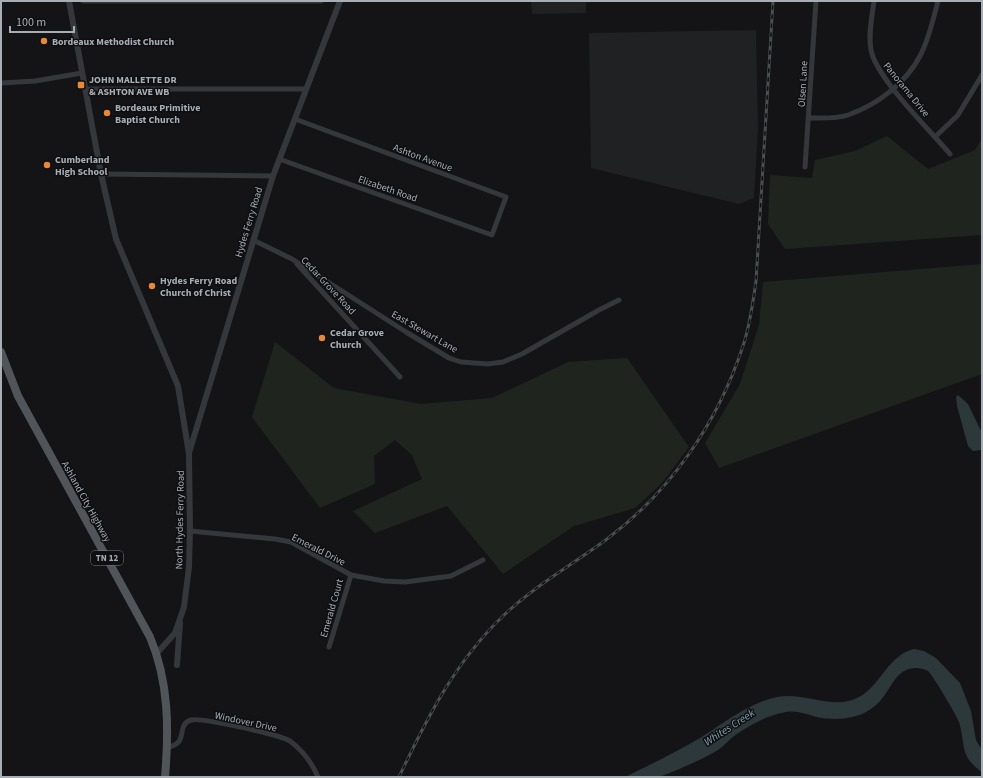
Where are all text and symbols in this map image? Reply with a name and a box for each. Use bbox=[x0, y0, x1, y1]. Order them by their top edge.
scale bar bbox=[10, 8, 74, 34]
text: 100 m bbox=[16, 14, 46, 31]
place label: Bordeaux Methodist Church bbox=[52, 35, 174, 49]
marker: Bordeaux Methodist Church bbox=[39, 36, 49, 46]
street label: Panorama Drive bbox=[880, 59, 933, 120]
street label: Olsen Lane bbox=[795, 61, 811, 107]
place label: JOHN MALLETTE DR & ASHTON AVE WB bbox=[89, 73, 177, 99]
marker: JOHN MALLETTE DR & ASHTON AVE WB bbox=[76, 80, 86, 90]
place label: Bordeaux Primitive Baptist Church bbox=[115, 101, 200, 127]
marker: Bordeaux Primitive Baptist Church bbox=[102, 108, 112, 118]
street label: Ashton Avenue bbox=[391, 141, 454, 175]
place label: Cumberland High School bbox=[55, 153, 110, 179]
marker: Cumberland High School bbox=[42, 160, 52, 170]
street label: Elizabeth Road bbox=[356, 172, 419, 206]
street label: Hydes Ferry Road bbox=[232, 185, 266, 259]
street label: Cedar Grove Road bbox=[298, 254, 359, 318]
place label: Hydes Ferry Road Church of Christ bbox=[160, 274, 237, 300]
marker: Hydes Ferry Road Church of Christ bbox=[147, 281, 157, 291]
street label: East Stewart Lane bbox=[389, 307, 460, 357]
place label: Cedar Grove Church bbox=[330, 326, 384, 352]
marker: Cedar Grove Church bbox=[317, 333, 327, 343]
street label: Ashland City Highway bbox=[58, 459, 114, 545]
street label: North Hydes Ferry Road bbox=[172, 470, 188, 570]
street label: Emerald Drive bbox=[289, 530, 348, 569]
road number: TN 12 bbox=[91, 551, 123, 565]
street label: Emerald Court bbox=[317, 577, 347, 639]
water label: Whites Creek bbox=[701, 705, 758, 749]
street label: Windover Drive bbox=[213, 709, 278, 735]

